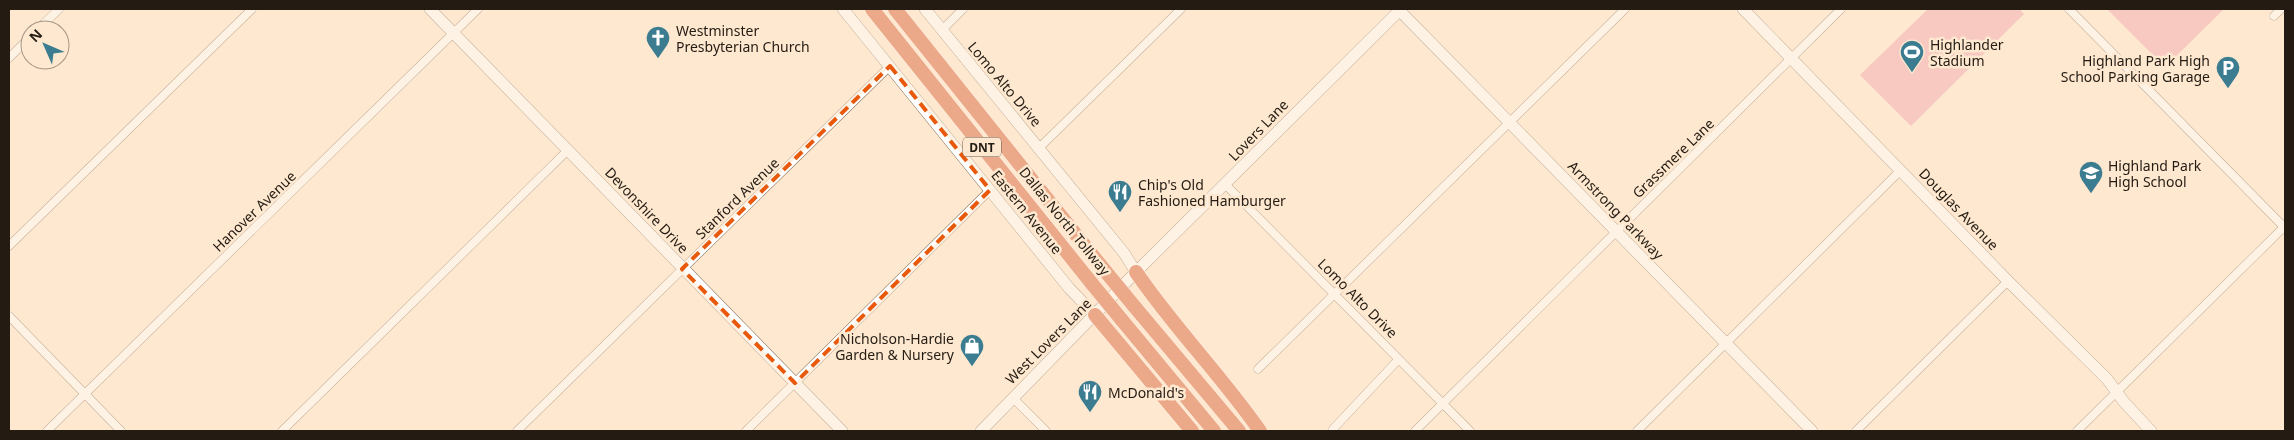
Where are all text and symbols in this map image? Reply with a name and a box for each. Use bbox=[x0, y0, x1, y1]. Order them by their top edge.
north arrow bbox=[20, 20, 70, 70]
place label: Westminster Presbyterian Church bbox=[676, 21, 810, 56]
text: N bbox=[25, 25, 46, 46]
church icon: Westminster Presbyterian Church bbox=[645, 25, 671, 59]
place label: Highlander Stadium bbox=[1930, 35, 2004, 70]
street label: Lomo Alto Drive bbox=[964, 38, 1046, 131]
sports icon: Highlander Stadium bbox=[1899, 39, 1925, 73]
place label: Highland Park High School Parking Garage bbox=[2061, 51, 2210, 86]
parking icon: Highland Park High School Parking Garage bbox=[2215, 55, 2241, 89]
street label: Lovers Lane bbox=[1224, 95, 1292, 165]
street label: Grassmere Lane bbox=[1628, 114, 1718, 202]
road number: DNT bbox=[963, 138, 1001, 156]
street label: Stanford Avenue bbox=[691, 153, 783, 243]
place label: Highland Park High School bbox=[2108, 156, 2202, 191]
street label: Armstrong Parkway bbox=[1564, 157, 1669, 264]
school or university icon: Highland Park High School bbox=[2078, 160, 2104, 194]
street label: Devonshire Drive bbox=[601, 163, 693, 257]
street label: Dallas North Tollway bbox=[1015, 163, 1115, 280]
street label: Douglas Avenue bbox=[1915, 164, 2003, 254]
street label: Hanover Avenue bbox=[208, 166, 300, 256]
street label: Eastern Avenue bbox=[987, 166, 1067, 258]
place label: Chip's Old Fashioned Hamburger bbox=[1138, 175, 1286, 210]
restaurant icon: Chip's Old Fashioned Hamburger bbox=[1107, 179, 1133, 213]
street label: Lomo Alto Drive bbox=[1314, 254, 1402, 342]
street label: West Lovers Lane bbox=[1001, 294, 1095, 388]
place label: Nicholson-Hardie Garden & Nursery bbox=[835, 329, 955, 364]
shop icon: Nicholson-Hardie Garden & Nursery bbox=[959, 333, 985, 367]
restaurant icon: McDonald's bbox=[1077, 379, 1103, 413]
place label: McDonald's bbox=[1108, 383, 1185, 402]

